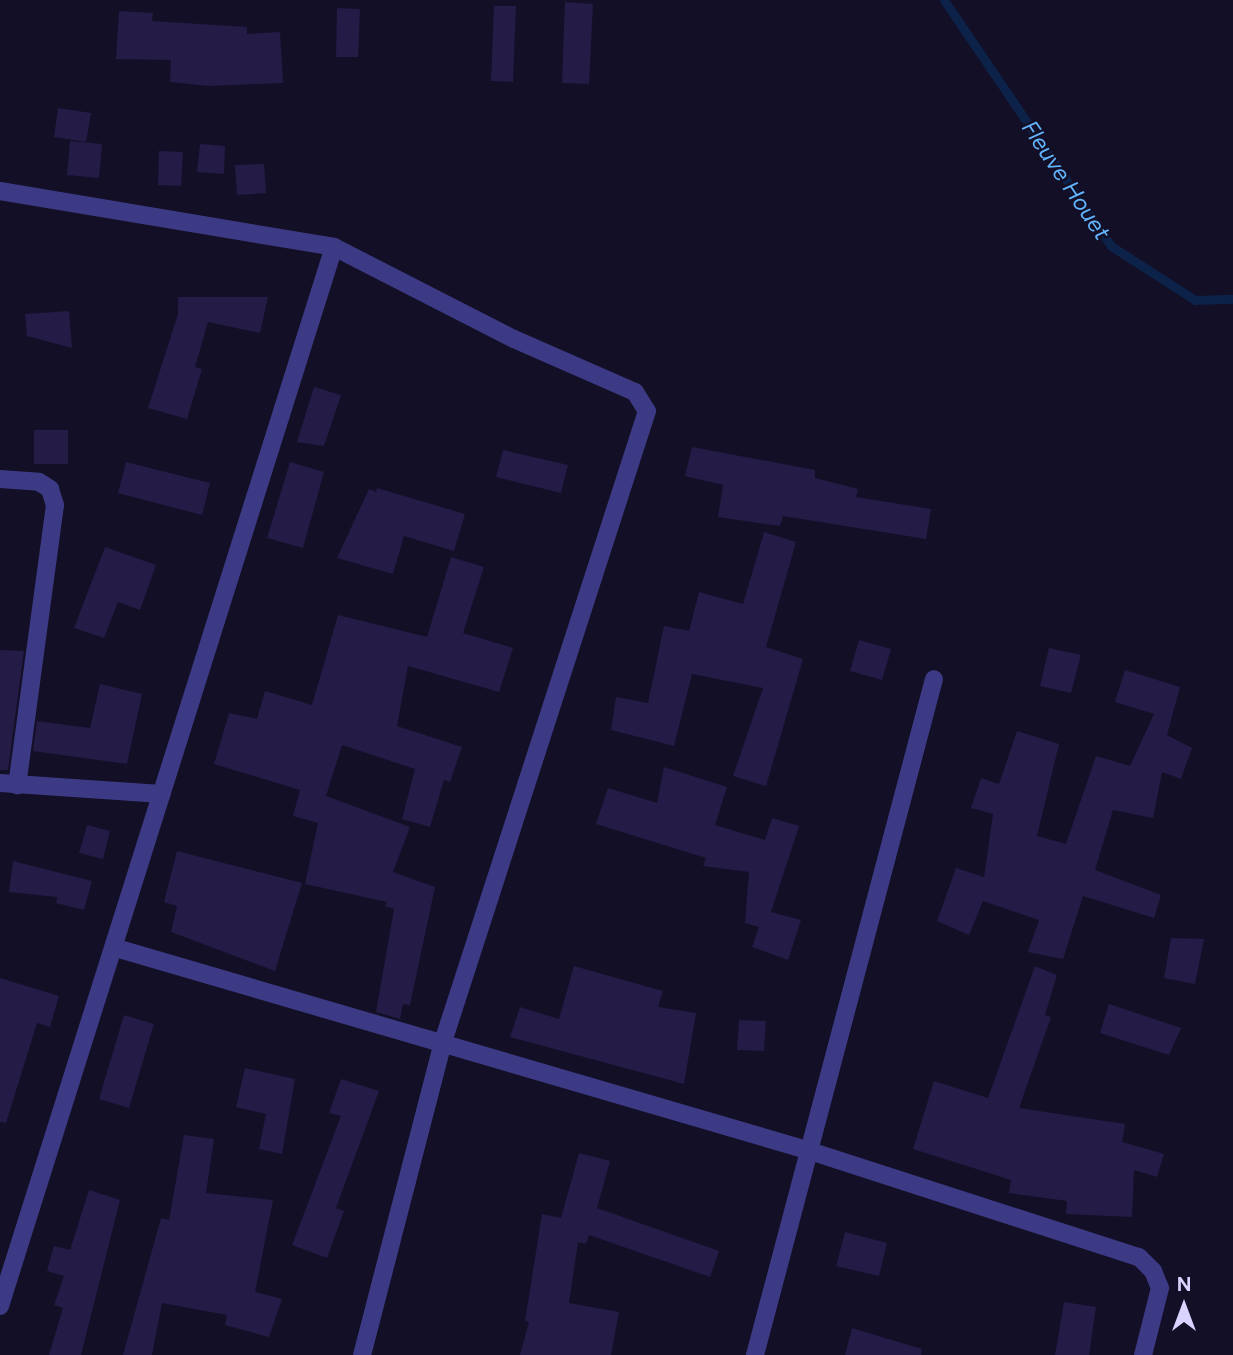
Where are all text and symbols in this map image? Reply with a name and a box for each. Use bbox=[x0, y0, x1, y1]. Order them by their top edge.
water label: Fleuve Houet bbox=[1016, 115, 1116, 245]
north arrow bbox=[1149, 1271, 1219, 1341]
text: N bbox=[1177, 1273, 1191, 1296]

